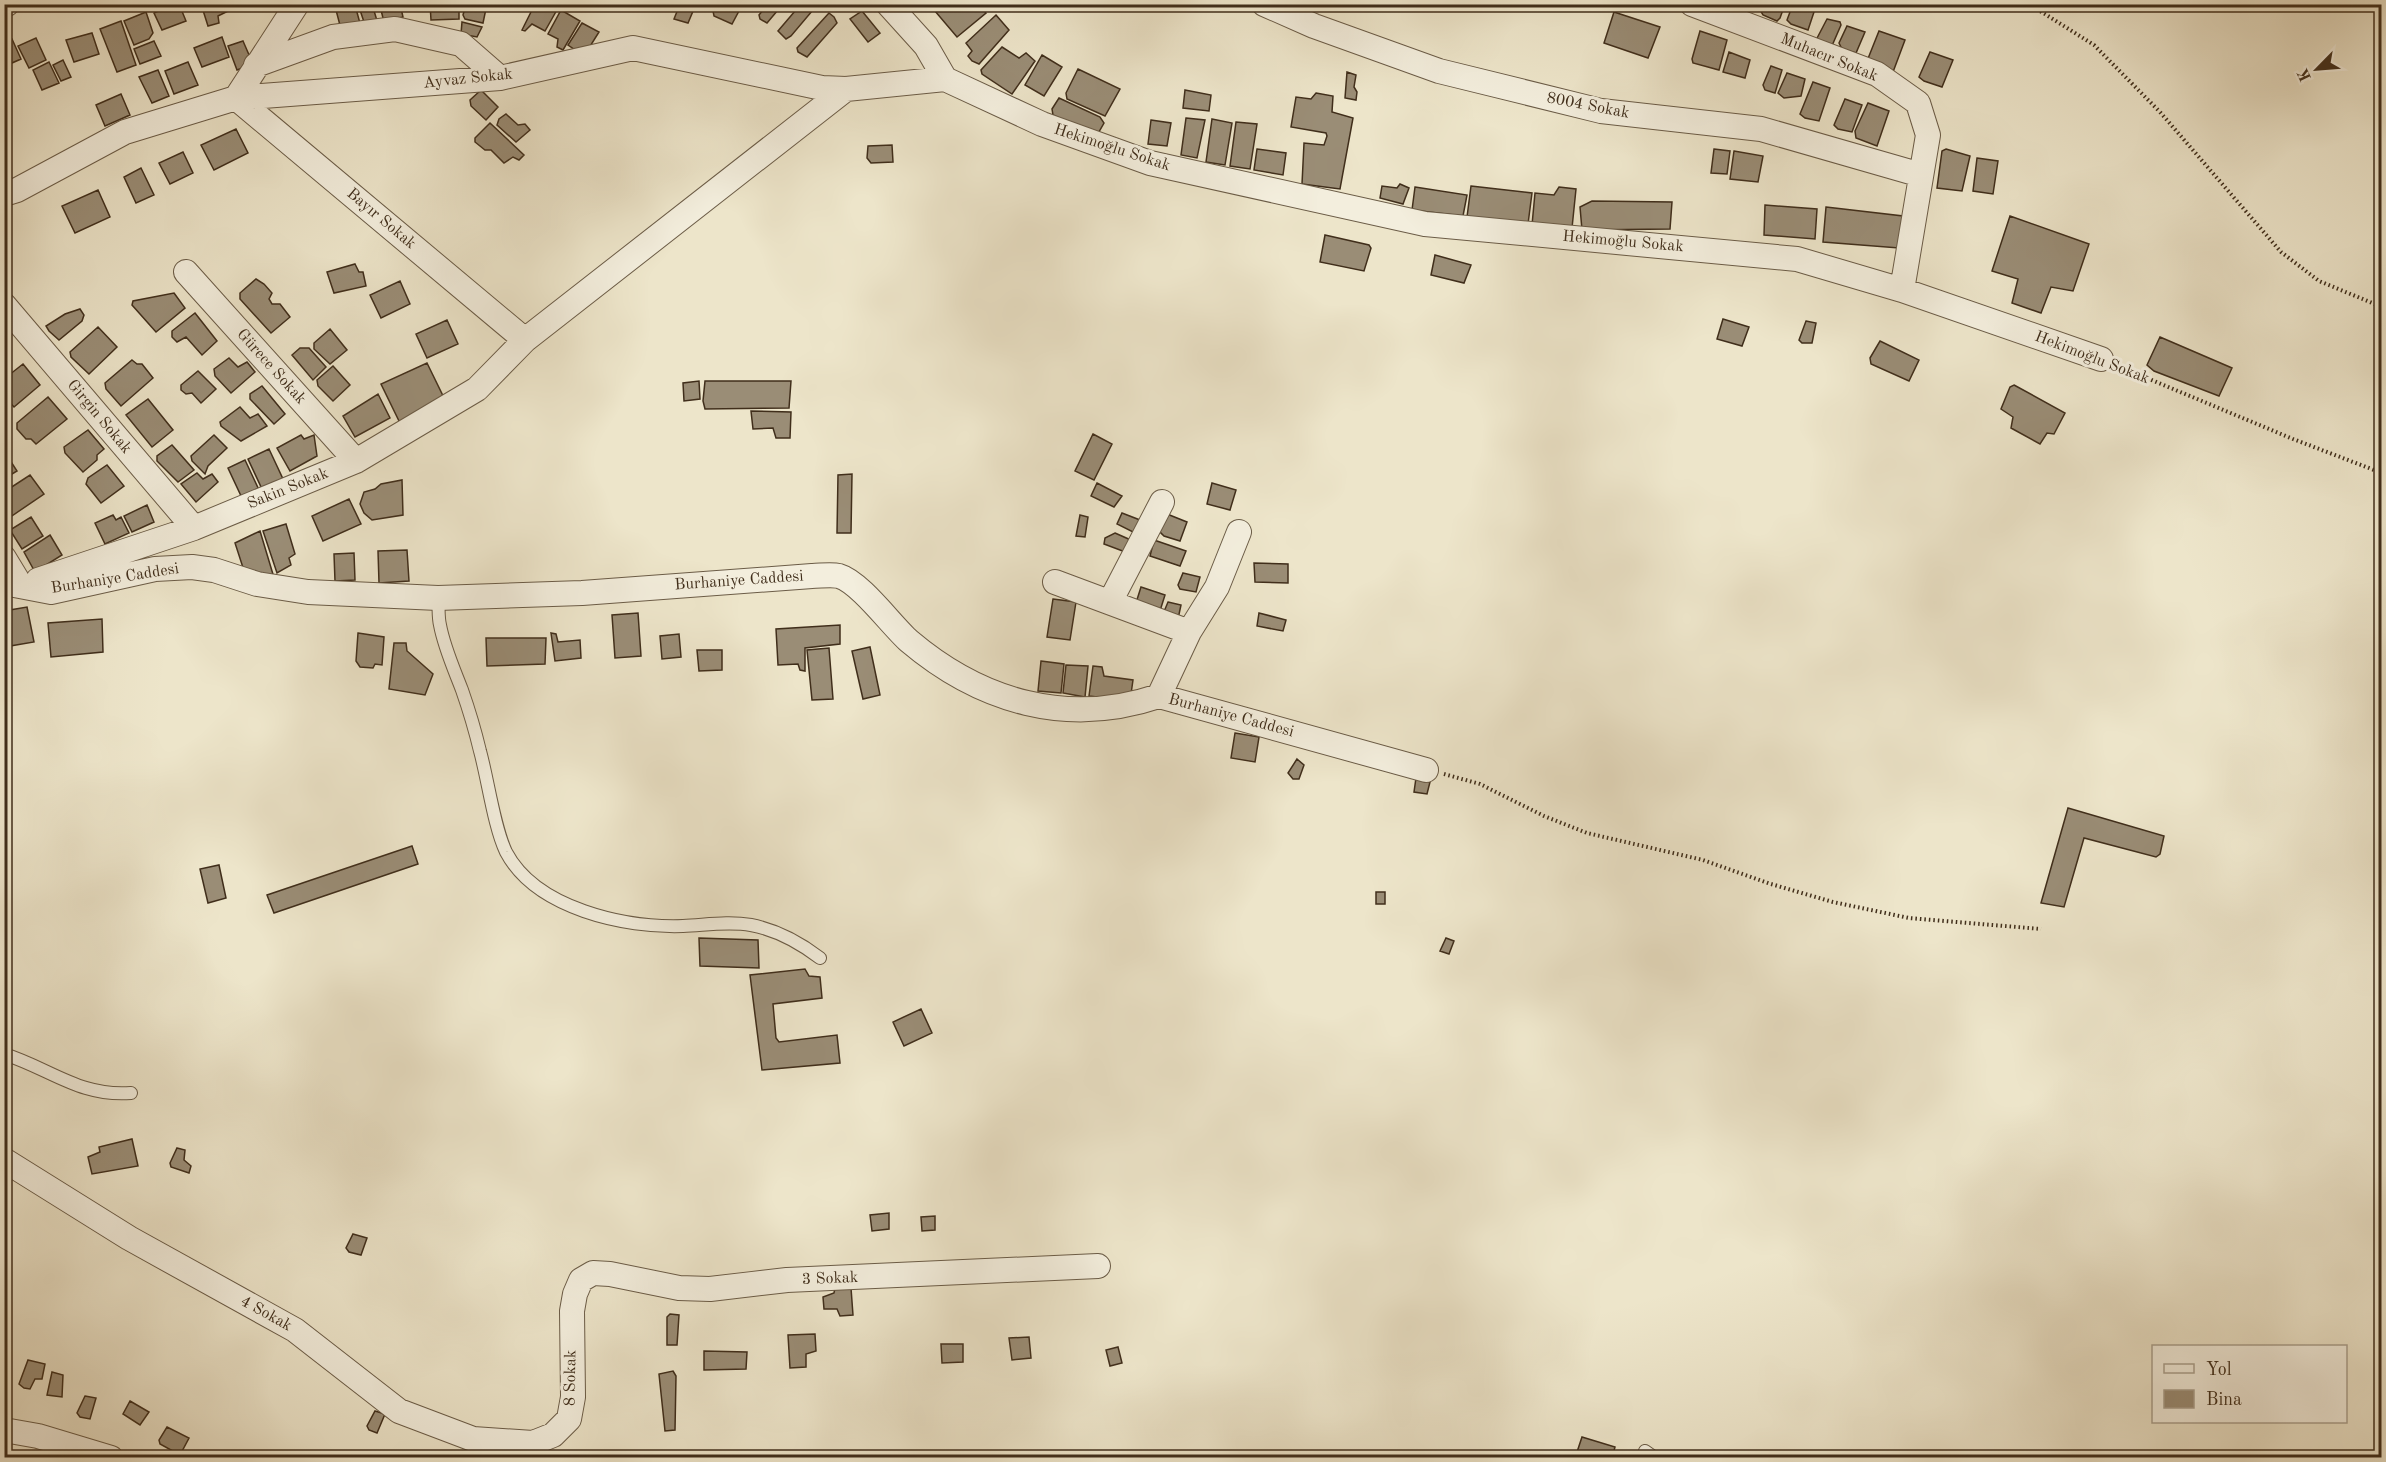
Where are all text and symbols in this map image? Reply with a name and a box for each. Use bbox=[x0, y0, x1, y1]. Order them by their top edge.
street label: Muhacır Sokak bbox=[1778, 31, 1880, 85]
north arrow bbox=[2287, 39, 2347, 99]
street label: Ayvaz Sokak bbox=[423, 66, 513, 92]
text: K bbox=[2295, 66, 2315, 83]
street label: 8004 Sokak bbox=[1545, 90, 1631, 122]
street label: Hekimoğlu Sokak bbox=[1052, 122, 1172, 174]
street label: Bayır Sokak bbox=[343, 186, 419, 252]
street label: Hekimoğlu Sokak bbox=[1562, 229, 1684, 255]
street label: Gürece Sokak bbox=[233, 326, 309, 408]
street label: Hekimoğlu Sokak bbox=[2032, 329, 2152, 387]
street label: Girgin Sokak bbox=[64, 377, 134, 457]
street label: Sakin Sokak bbox=[245, 465, 331, 513]
street label: Burhaniye Caddesi bbox=[50, 561, 180, 597]
street label: Burhaniye Caddesi bbox=[674, 569, 804, 593]
street label: Burhaniye Caddesi bbox=[1167, 692, 1295, 740]
street label: 3 Sokak bbox=[802, 1270, 858, 1288]
street label: 4 Sokak bbox=[238, 1293, 294, 1335]
legend bbox=[2152, 1345, 2347, 1423]
street label: 8 Sokak bbox=[563, 1350, 579, 1406]
text: Yol bbox=[2206, 1361, 2232, 1379]
text: Bina bbox=[2206, 1391, 2242, 1409]

